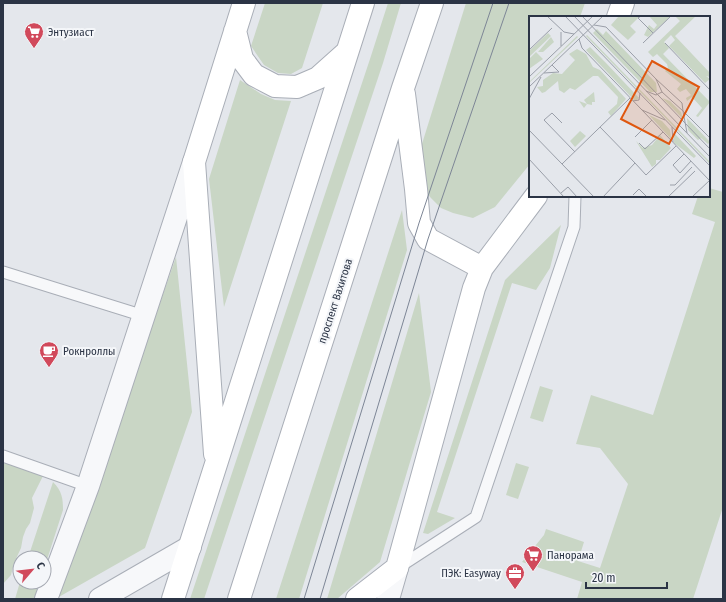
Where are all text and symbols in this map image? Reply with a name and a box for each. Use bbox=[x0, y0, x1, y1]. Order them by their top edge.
inset map bbox=[529, 16, 710, 197]
supermarket icon: Энтузиаст bbox=[23, 21, 45, 49]
place label: Энтузиаст bbox=[48, 26, 94, 39]
street label: проспект Вахитова bbox=[316, 257, 355, 345]
cafe icon: Рокнроллы bbox=[38, 340, 60, 368]
place label: Рокнроллы bbox=[63, 345, 115, 358]
supermarket icon: Панорама bbox=[522, 544, 544, 572]
place label: Панорама bbox=[547, 549, 594, 562]
north arrow bbox=[12, 550, 52, 590]
text: С bbox=[33, 560, 48, 571]
office icon: ПЭК: Easyway bbox=[504, 562, 526, 590]
scale bar bbox=[586, 564, 667, 590]
place label: ПЭК: Easyway bbox=[441, 567, 501, 580]
text: 20 m bbox=[592, 571, 616, 585]

